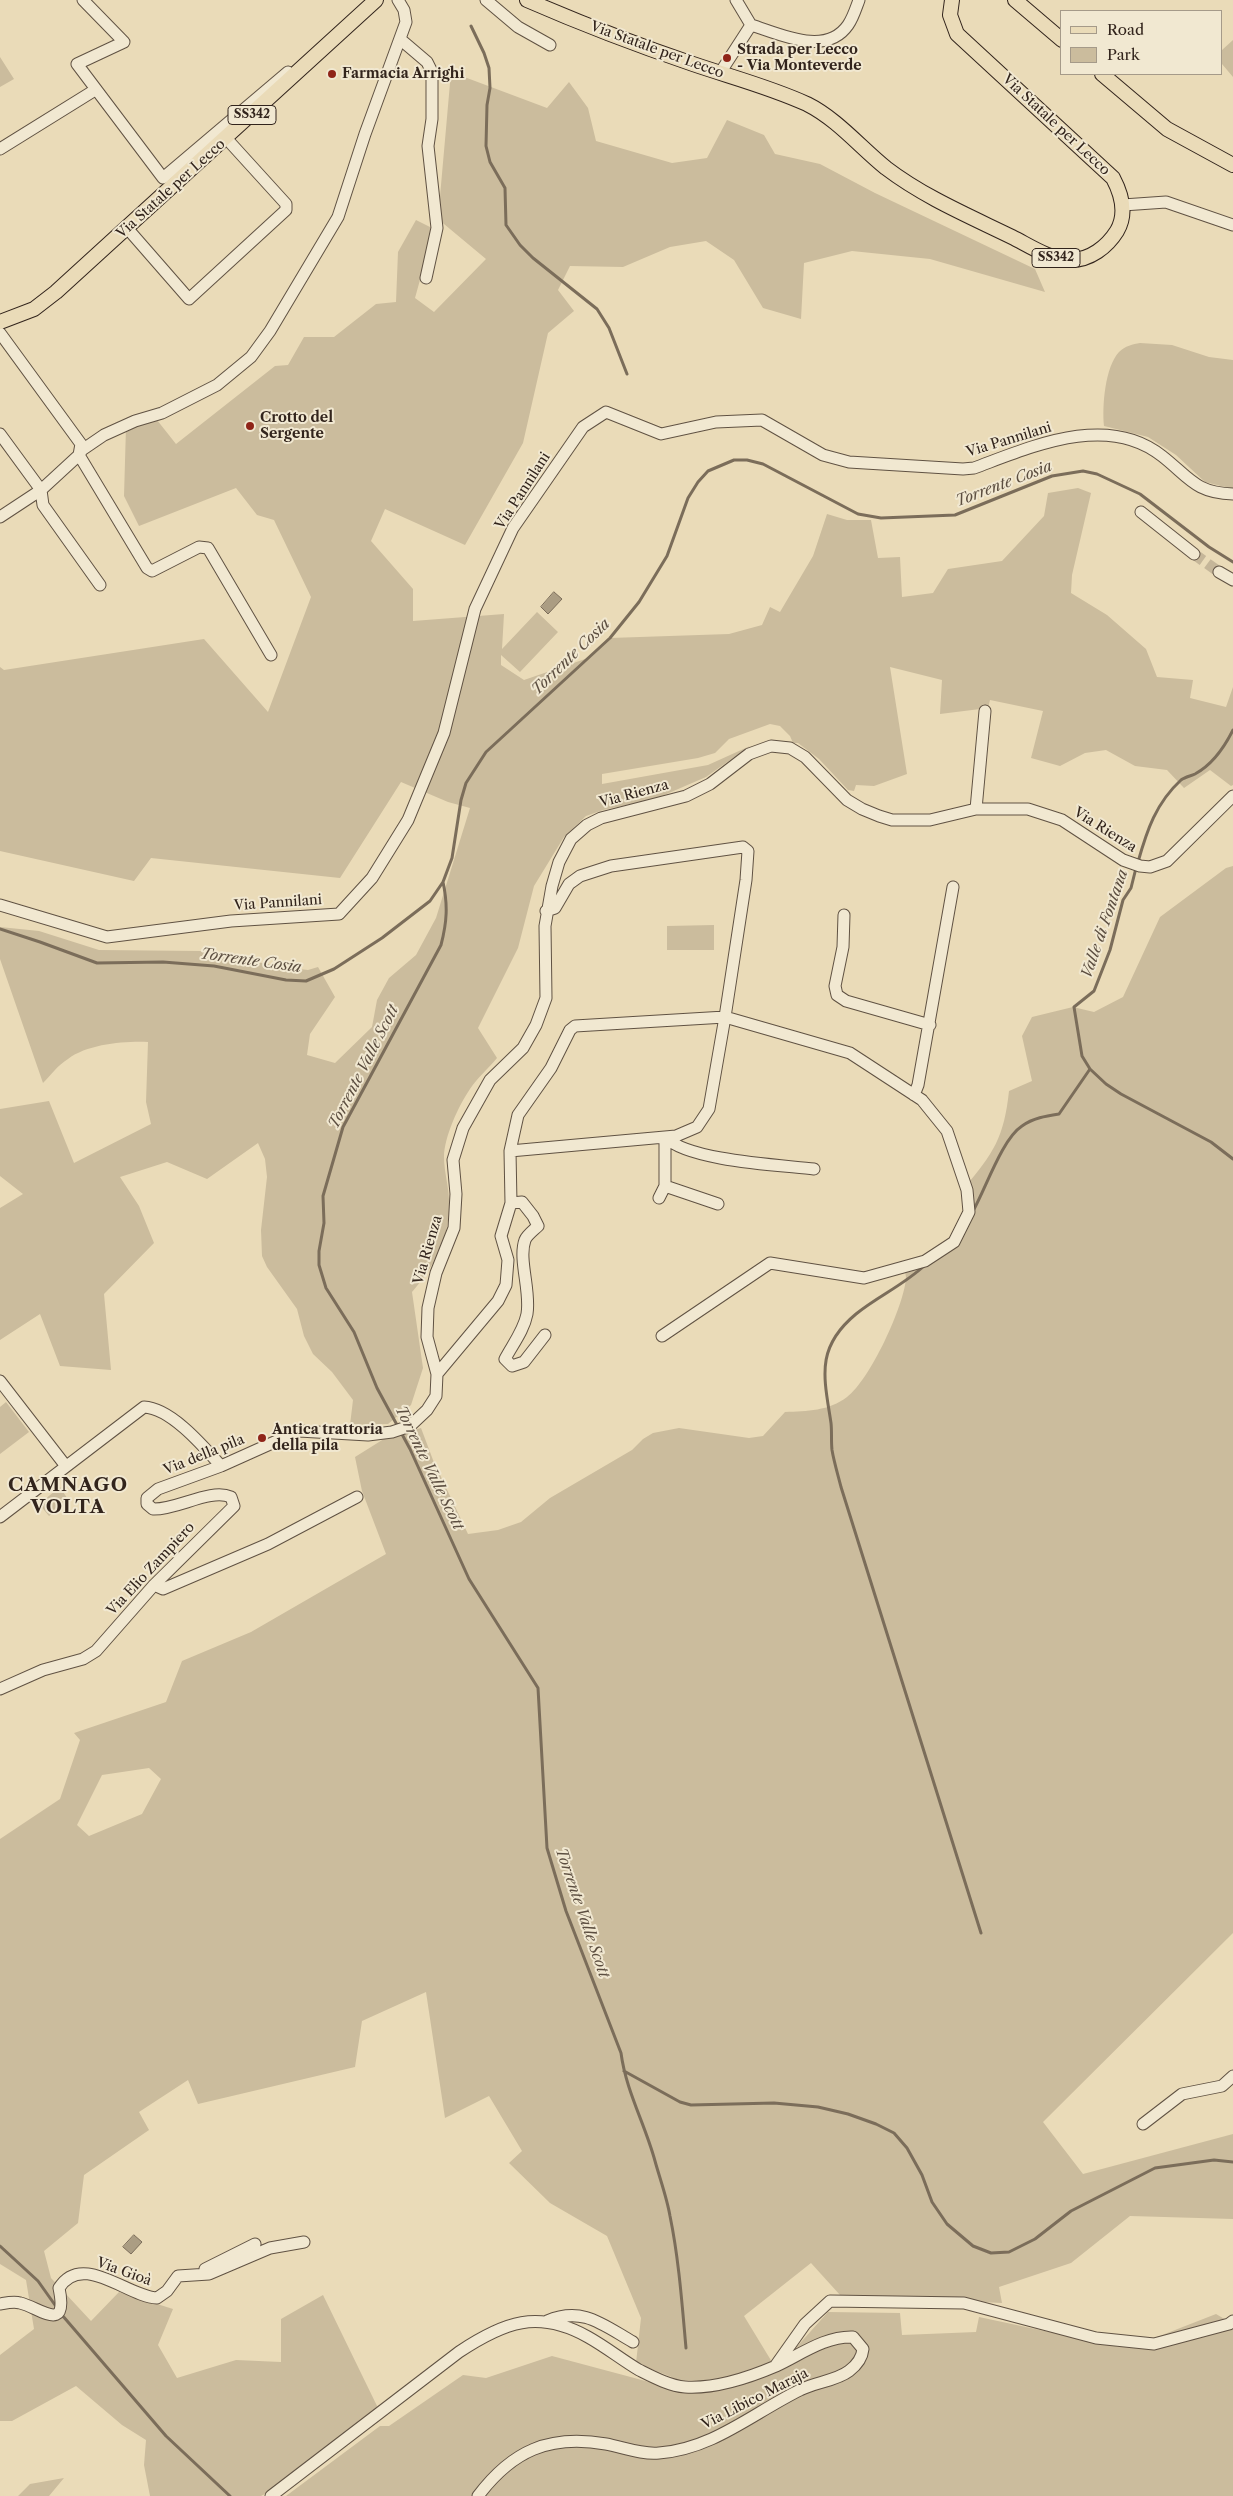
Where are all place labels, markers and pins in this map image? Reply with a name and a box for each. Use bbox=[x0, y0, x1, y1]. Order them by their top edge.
place label: Strada per Lecco - Via Monteverde bbox=[737, 42, 862, 74]
marker: Strada per Lecco - Via Monteverde bbox=[721, 52, 733, 64]
place label: Farmacia Arrighi bbox=[342, 66, 464, 82]
marker: Farmacia Arrighi bbox=[326, 68, 338, 80]
place label: Crotto del Sergente bbox=[260, 410, 333, 442]
marker: Crotto del Sergente bbox=[244, 420, 256, 432]
place label: Antica trattoria della pila bbox=[272, 1422, 383, 1454]
marker: Antica trattoria della pila bbox=[256, 1432, 268, 1444]

